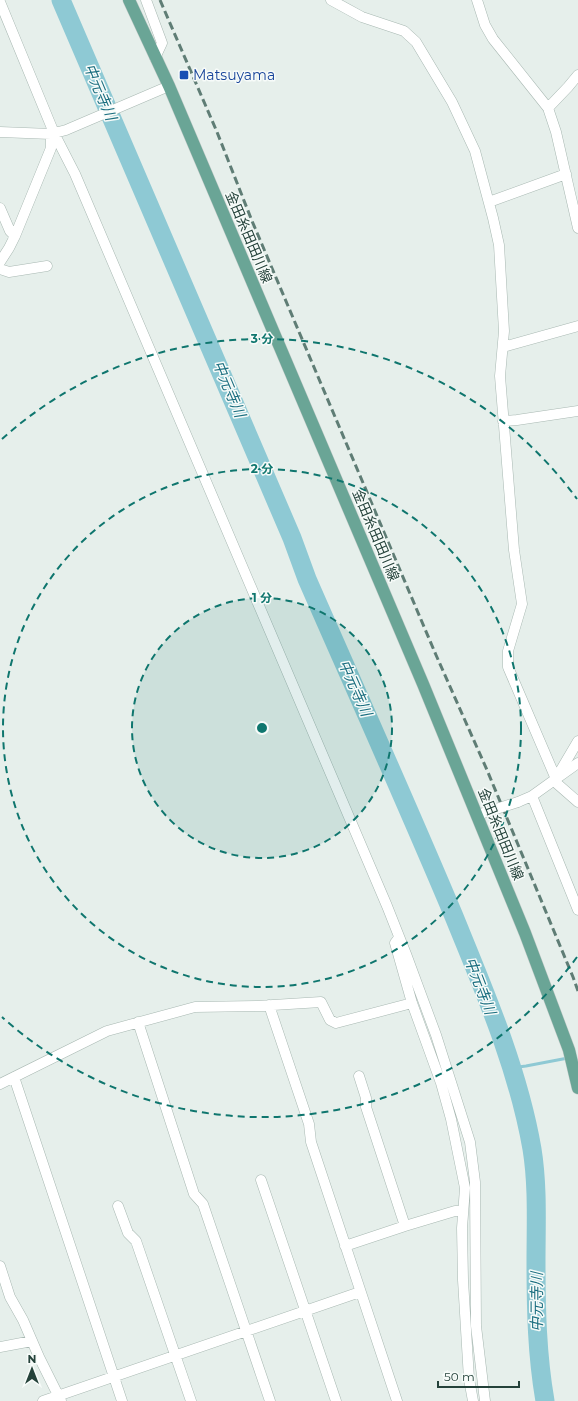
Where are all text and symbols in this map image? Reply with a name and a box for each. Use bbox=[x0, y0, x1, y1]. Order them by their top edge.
water label: 中元寺川 bbox=[80, 60, 122, 125]
place label: Matsuyama bbox=[193, 66, 275, 84]
marker: Matsuyama bbox=[178, 69, 190, 81]
street label: 金田糸田田川線 bbox=[222, 188, 276, 286]
text: 3 分 bbox=[250, 331, 273, 346]
water label: 中元寺川 bbox=[209, 357, 251, 422]
text: 2 分 bbox=[251, 461, 273, 476]
street label: 金田糸田田川線 bbox=[349, 486, 403, 584]
text: 1 分 bbox=[252, 590, 272, 605]
water label: 中元寺川 bbox=[335, 657, 377, 721]
centre of rings bbox=[255, 721, 269, 735]
street label: 金田糸田田川線 bbox=[474, 785, 528, 883]
water label: 中元寺川 bbox=[461, 954, 501, 1019]
water label: 中元寺川 bbox=[527, 1270, 546, 1332]
north arrow bbox=[12, 1349, 52, 1389]
text: N bbox=[28, 1352, 36, 1366]
scale bar bbox=[438, 1363, 519, 1389]
text: 50 m bbox=[444, 1369, 475, 1384]

